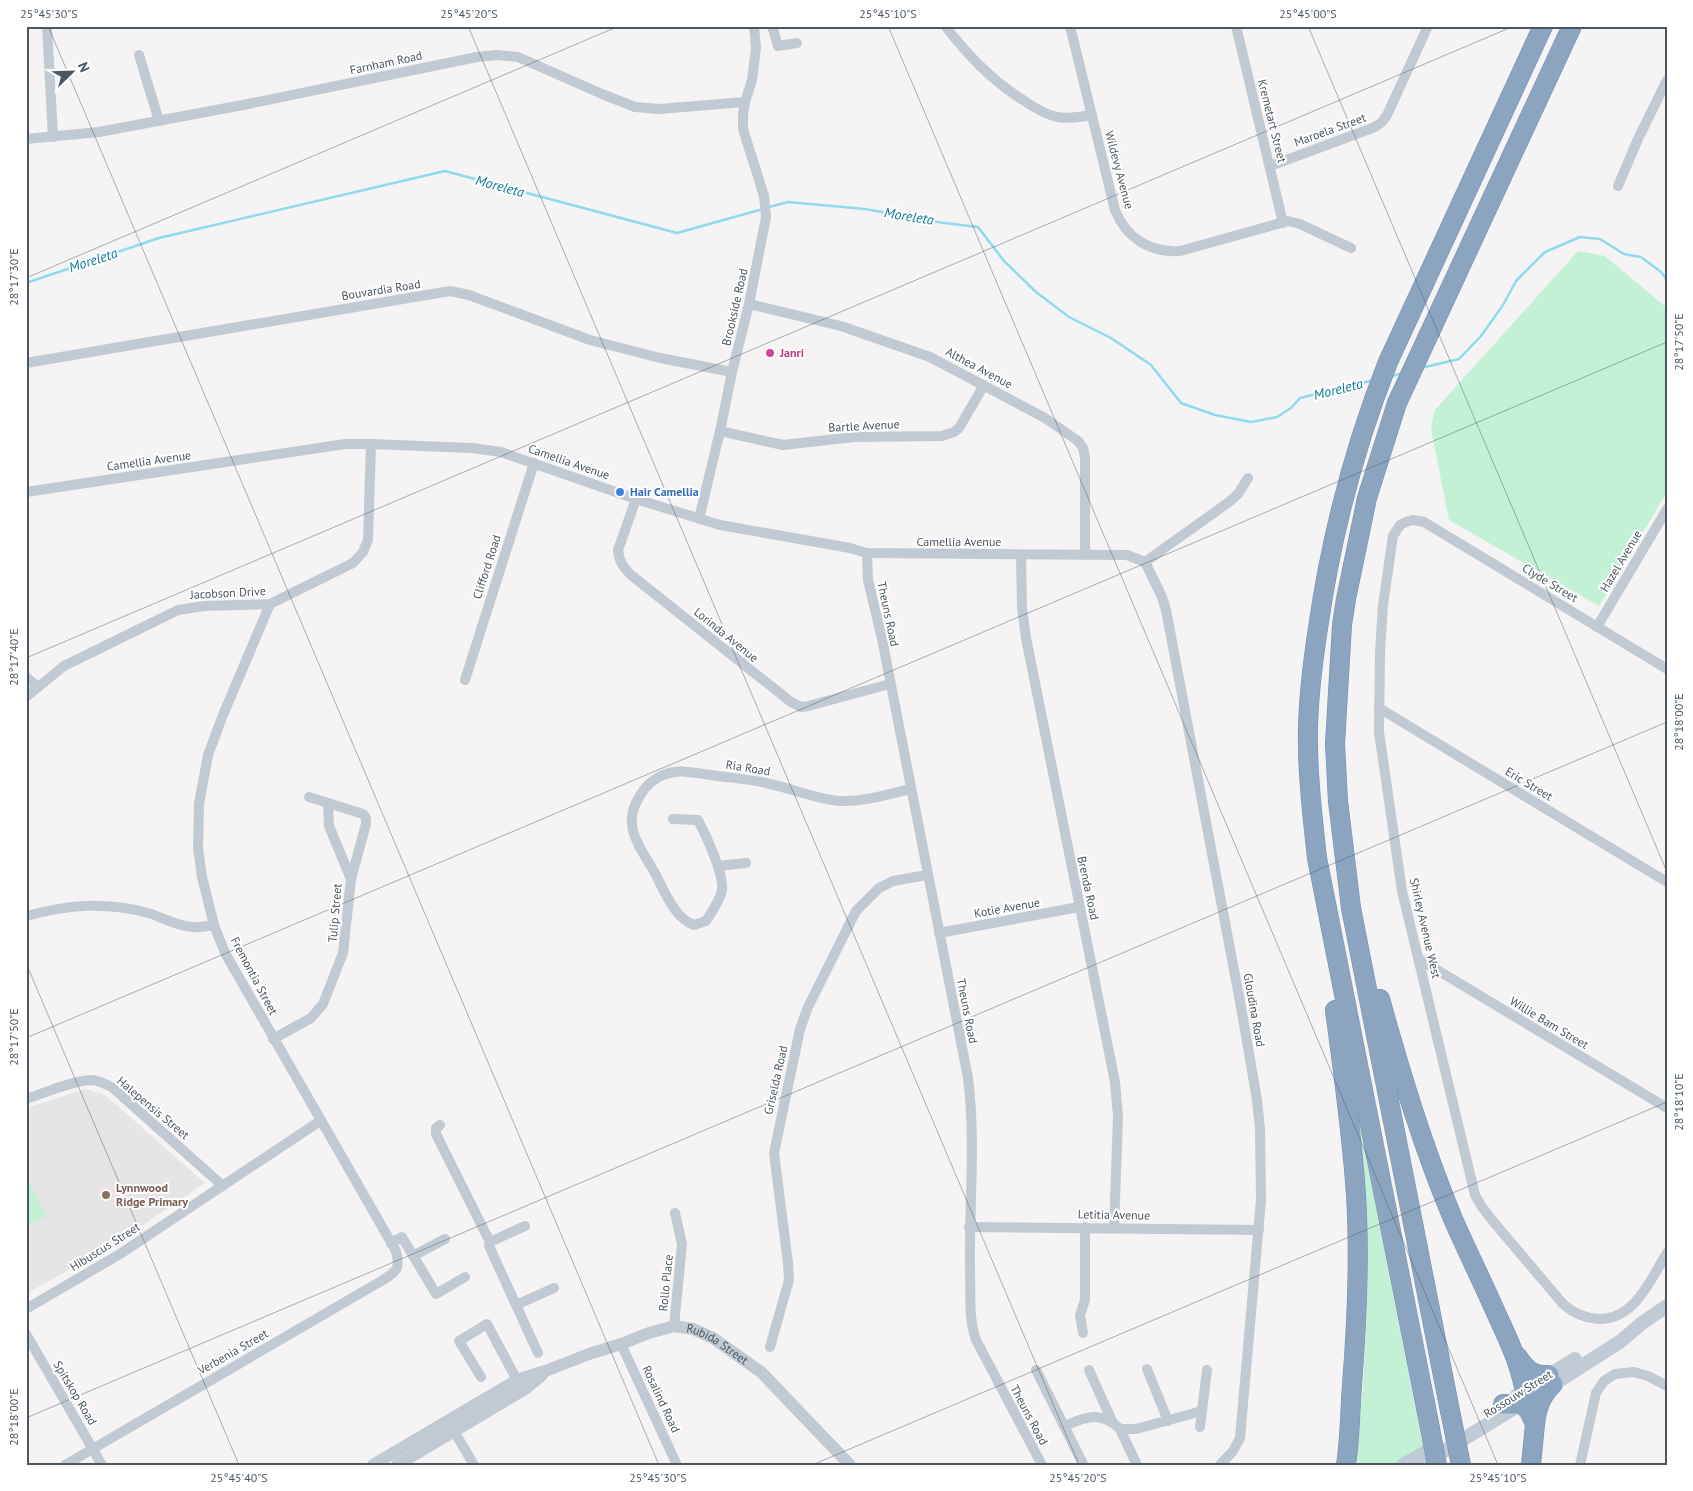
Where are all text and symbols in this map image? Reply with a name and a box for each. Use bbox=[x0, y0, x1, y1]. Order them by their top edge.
text: 25°45'30"S bbox=[20, 6, 78, 21]
text: 25°45'20"S bbox=[440, 6, 498, 21]
text: 25°45'10"S bbox=[859, 6, 917, 21]
text: 25°45'00"S bbox=[1279, 6, 1337, 21]
north arrow bbox=[48, 48, 98, 98]
street label: Farnham Road bbox=[348, 48, 423, 78]
text: N bbox=[74, 59, 94, 75]
street label: Kremetart Street bbox=[1255, 78, 1290, 164]
street label: Maroela Street bbox=[1292, 110, 1368, 149]
street label: Wildevy Avenue bbox=[1102, 129, 1137, 211]
water label: Moreleta bbox=[473, 171, 527, 201]
water label: Moreleta bbox=[883, 203, 935, 229]
water label: Moreleta bbox=[66, 244, 120, 276]
text: 28°17'30"E bbox=[6, 248, 21, 306]
street label: Brookside Road bbox=[718, 267, 751, 347]
street label: Bouvardia Road bbox=[340, 276, 422, 303]
text: 28°17'50"E bbox=[1671, 313, 1686, 371]
street label: Althea Avenue bbox=[943, 344, 1015, 391]
place label: Janri bbox=[779, 345, 804, 360]
marker: Janri bbox=[764, 347, 776, 359]
water label: Moreleta bbox=[1312, 374, 1365, 404]
street label: Bartle Avenue bbox=[828, 416, 900, 435]
street label: Camellia Avenue bbox=[527, 441, 612, 482]
street label: Camellia Avenue bbox=[106, 447, 192, 474]
place label: Hair Camellia bbox=[630, 484, 699, 499]
marker: Hair Camellia bbox=[614, 486, 626, 498]
street label: Hazel Avenue bbox=[1596, 527, 1645, 594]
street label: Clifford Road bbox=[469, 533, 504, 601]
street label: Camellia Avenue bbox=[917, 534, 1001, 549]
street label: Clyde Street bbox=[1520, 560, 1581, 605]
street label: Theuns Road bbox=[874, 580, 903, 648]
street label: Jacobson Drive bbox=[189, 583, 266, 602]
street label: Lorinda Avenue bbox=[691, 604, 762, 665]
text: 28°17'40"E bbox=[6, 628, 21, 686]
text: 28°18'00"E bbox=[1671, 693, 1686, 751]
street label: Ria Road bbox=[725, 757, 771, 778]
street label: Eric Street bbox=[1503, 764, 1556, 804]
street label: Brenda Road bbox=[1074, 855, 1103, 921]
street label: Shirley Avenue West bbox=[1407, 876, 1444, 980]
street label: Tulip Street bbox=[324, 883, 345, 943]
street label: Kotie Avenue bbox=[973, 894, 1041, 921]
street label: Fremontia Street bbox=[228, 934, 281, 1017]
street label: Gloudina Road bbox=[1241, 972, 1268, 1048]
street label: Theuns Road bbox=[954, 977, 981, 1045]
street label: Willie Bam Street bbox=[1507, 993, 1591, 1052]
text: 28°17'50"E bbox=[6, 1008, 21, 1066]
street label: Griselda Road bbox=[760, 1044, 791, 1116]
street label: Halepensis Street bbox=[114, 1073, 193, 1142]
text: 28°18'10"E bbox=[1671, 1073, 1686, 1131]
place label: Lynnwood Ridge Primary bbox=[116, 1180, 188, 1209]
marker: Lynnwood Ridge Primary bbox=[100, 1189, 112, 1201]
street label: Letitia Avenue bbox=[1078, 1206, 1150, 1223]
street label: Hibuscus Street bbox=[67, 1219, 143, 1274]
street label: Rollo Place bbox=[655, 1254, 676, 1312]
street label: Rubida Street bbox=[686, 1320, 751, 1368]
street label: Verbenia Street bbox=[194, 1325, 270, 1378]
street label: Spitskop Road bbox=[50, 1358, 100, 1428]
street label: Rosalind Road bbox=[639, 1363, 684, 1435]
street label: Rossouw Street bbox=[1481, 1366, 1555, 1421]
street label: Theuns Road bbox=[1007, 1382, 1052, 1447]
text: 28°18'00"E bbox=[6, 1388, 21, 1446]
text: 25°45'40"S bbox=[210, 1470, 268, 1485]
text: 25°45'30"S bbox=[629, 1470, 687, 1485]
text: 25°45'20"S bbox=[1049, 1470, 1107, 1485]
text: 25°45'10"S bbox=[1469, 1470, 1527, 1485]

